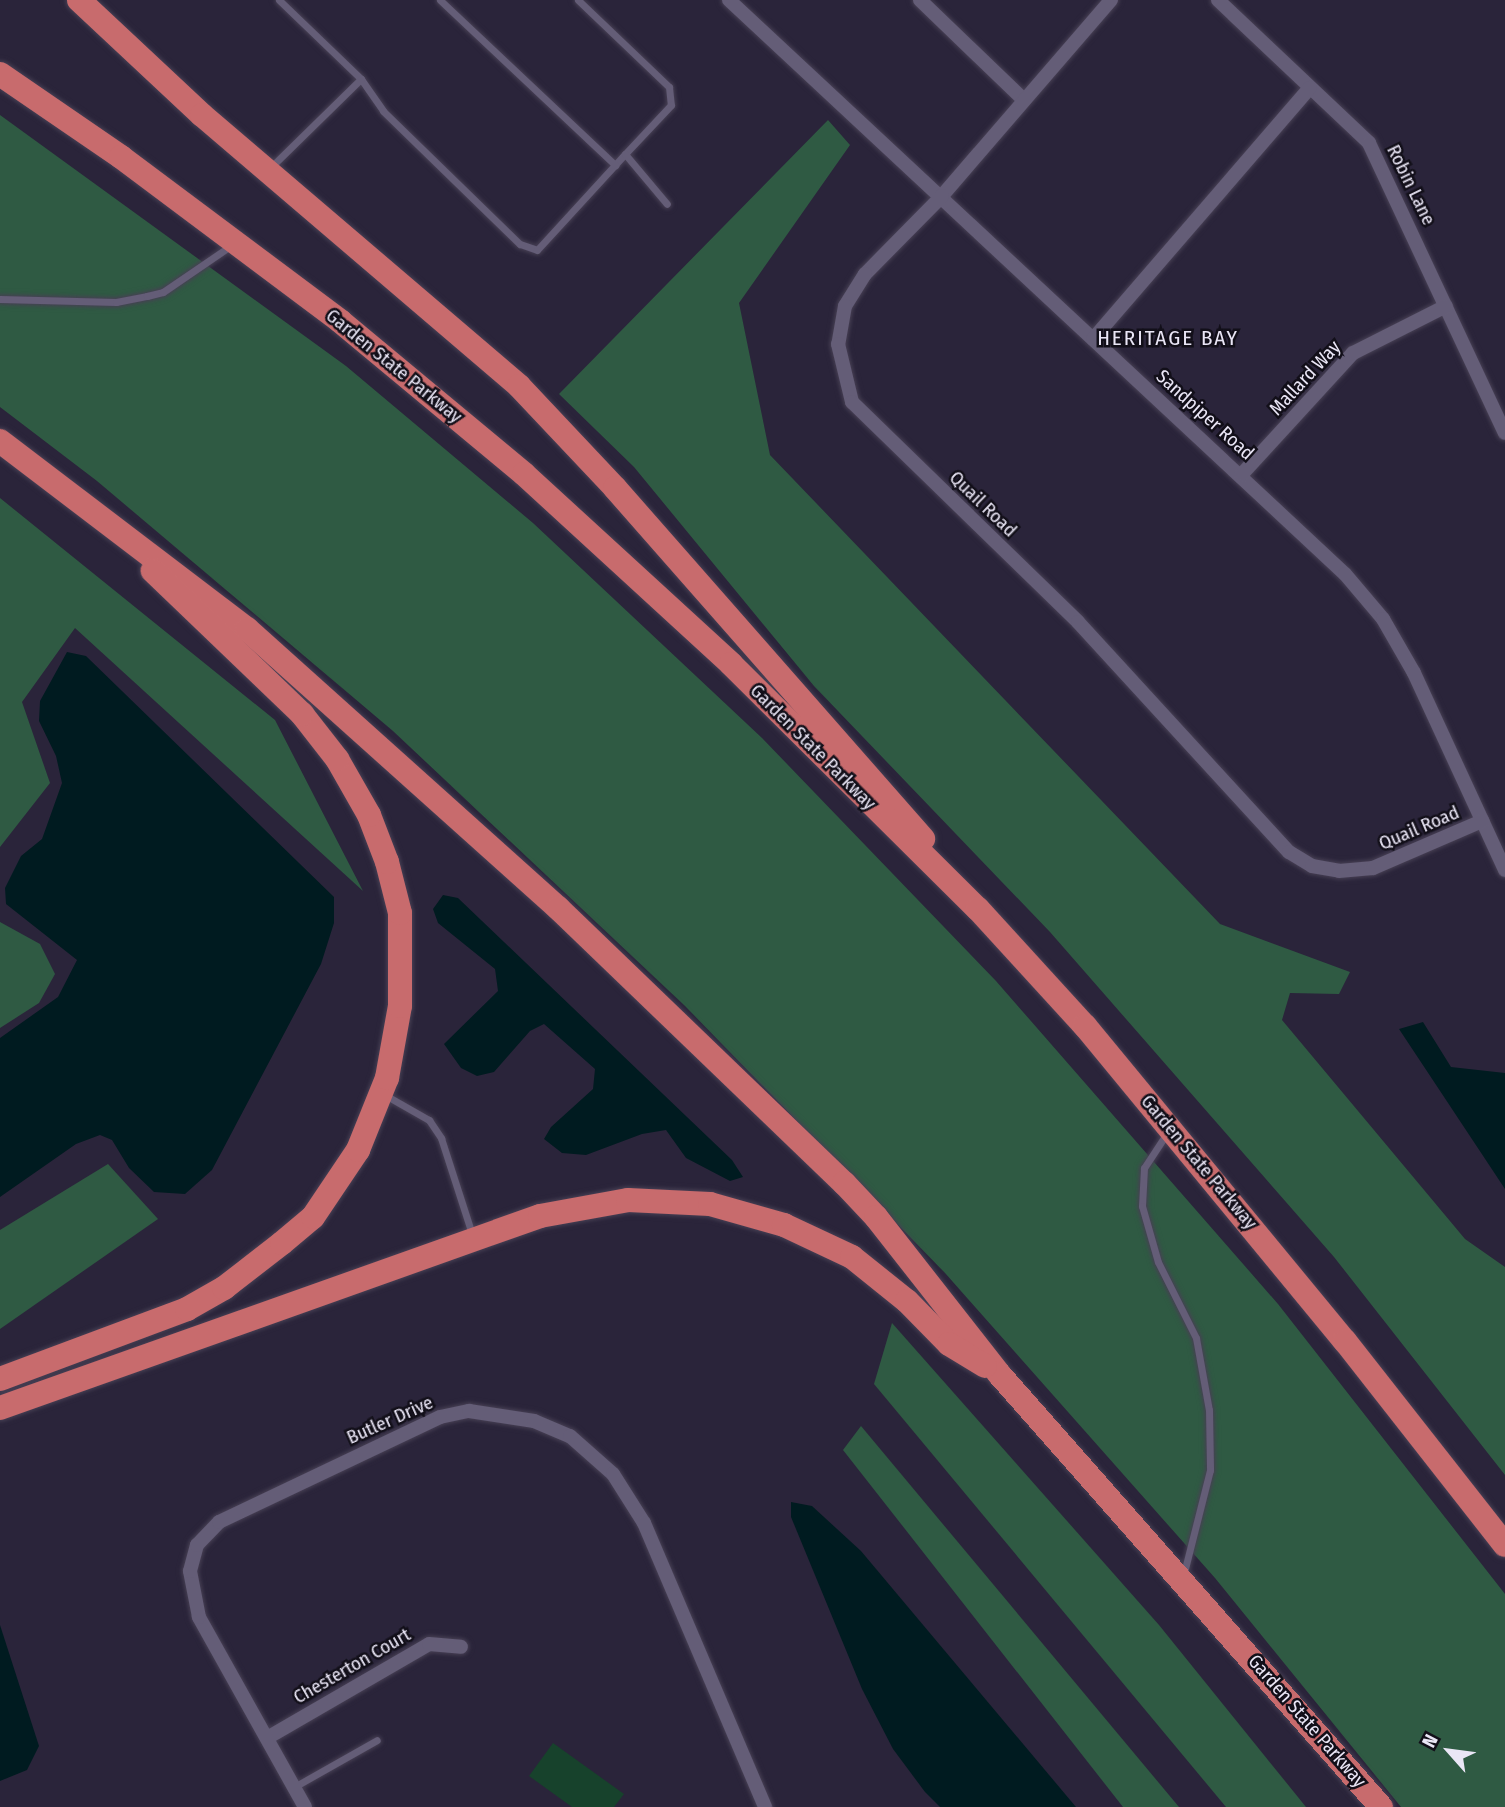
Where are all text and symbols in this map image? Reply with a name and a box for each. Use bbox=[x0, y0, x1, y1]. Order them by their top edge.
street label: Robin Lane bbox=[1382, 141, 1440, 229]
street label: Garden State Parkway bbox=[321, 304, 467, 428]
district label: HERITAGE BAY bbox=[1099, 325, 1237, 351]
street label: Mallard Way bbox=[1265, 336, 1345, 420]
street label: Sandpiper Road bbox=[1151, 365, 1259, 465]
street label: Quail Road bbox=[945, 466, 1021, 542]
street label: Garden State Parkway bbox=[745, 679, 881, 815]
street label: Quail Road bbox=[1376, 801, 1462, 855]
street label: Garden State Parkway bbox=[1136, 1090, 1262, 1234]
street label: Butler Drive bbox=[343, 1391, 437, 1449]
street label: Chesterton Court bbox=[289, 1623, 415, 1709]
street label: Garden State Parkway bbox=[1243, 1650, 1371, 1792]
north arrow bbox=[1414, 1716, 1484, 1786]
text: N bbox=[1417, 1730, 1443, 1751]

